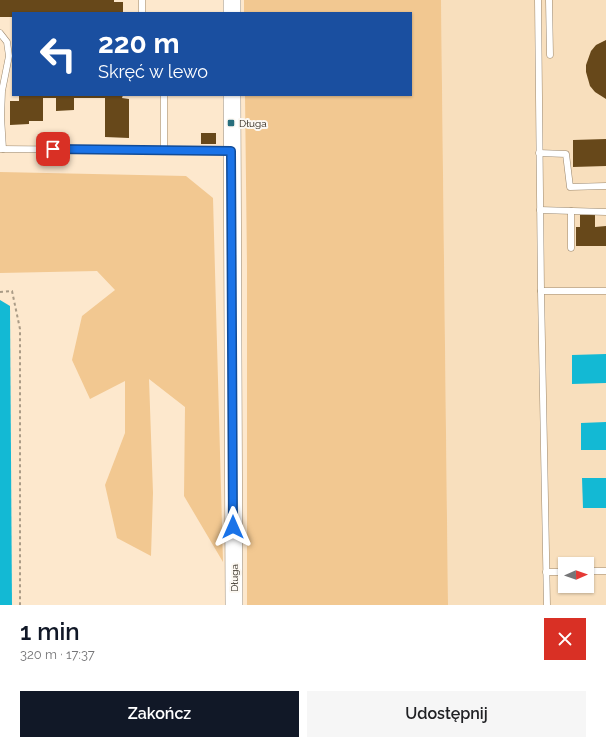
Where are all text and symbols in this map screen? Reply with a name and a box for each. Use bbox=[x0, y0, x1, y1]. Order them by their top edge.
text: 220 m bbox=[98, 27, 180, 60]
icon: left bbox=[32, 28, 84, 80]
text: Skręć w lewo bbox=[98, 61, 208, 82]
marker: Długa bbox=[226, 118, 236, 128]
place label: Długa bbox=[239, 118, 267, 129]
pin bbox=[36, 132, 70, 166]
icon: arrive bbox=[42, 138, 64, 160]
position arrow bbox=[212, 506, 254, 548]
north arrow bbox=[558, 557, 594, 593]
map controls bbox=[558, 557, 594, 593]
street label: Długa bbox=[229, 564, 240, 592]
text: 1 min bbox=[20, 617, 80, 646]
button: close bbox=[544, 618, 586, 660]
text: 320 m · 17:37 bbox=[20, 647, 95, 662]
button: Zakończ bbox=[20, 691, 299, 737]
button: Udostępnij bbox=[307, 691, 586, 737]

